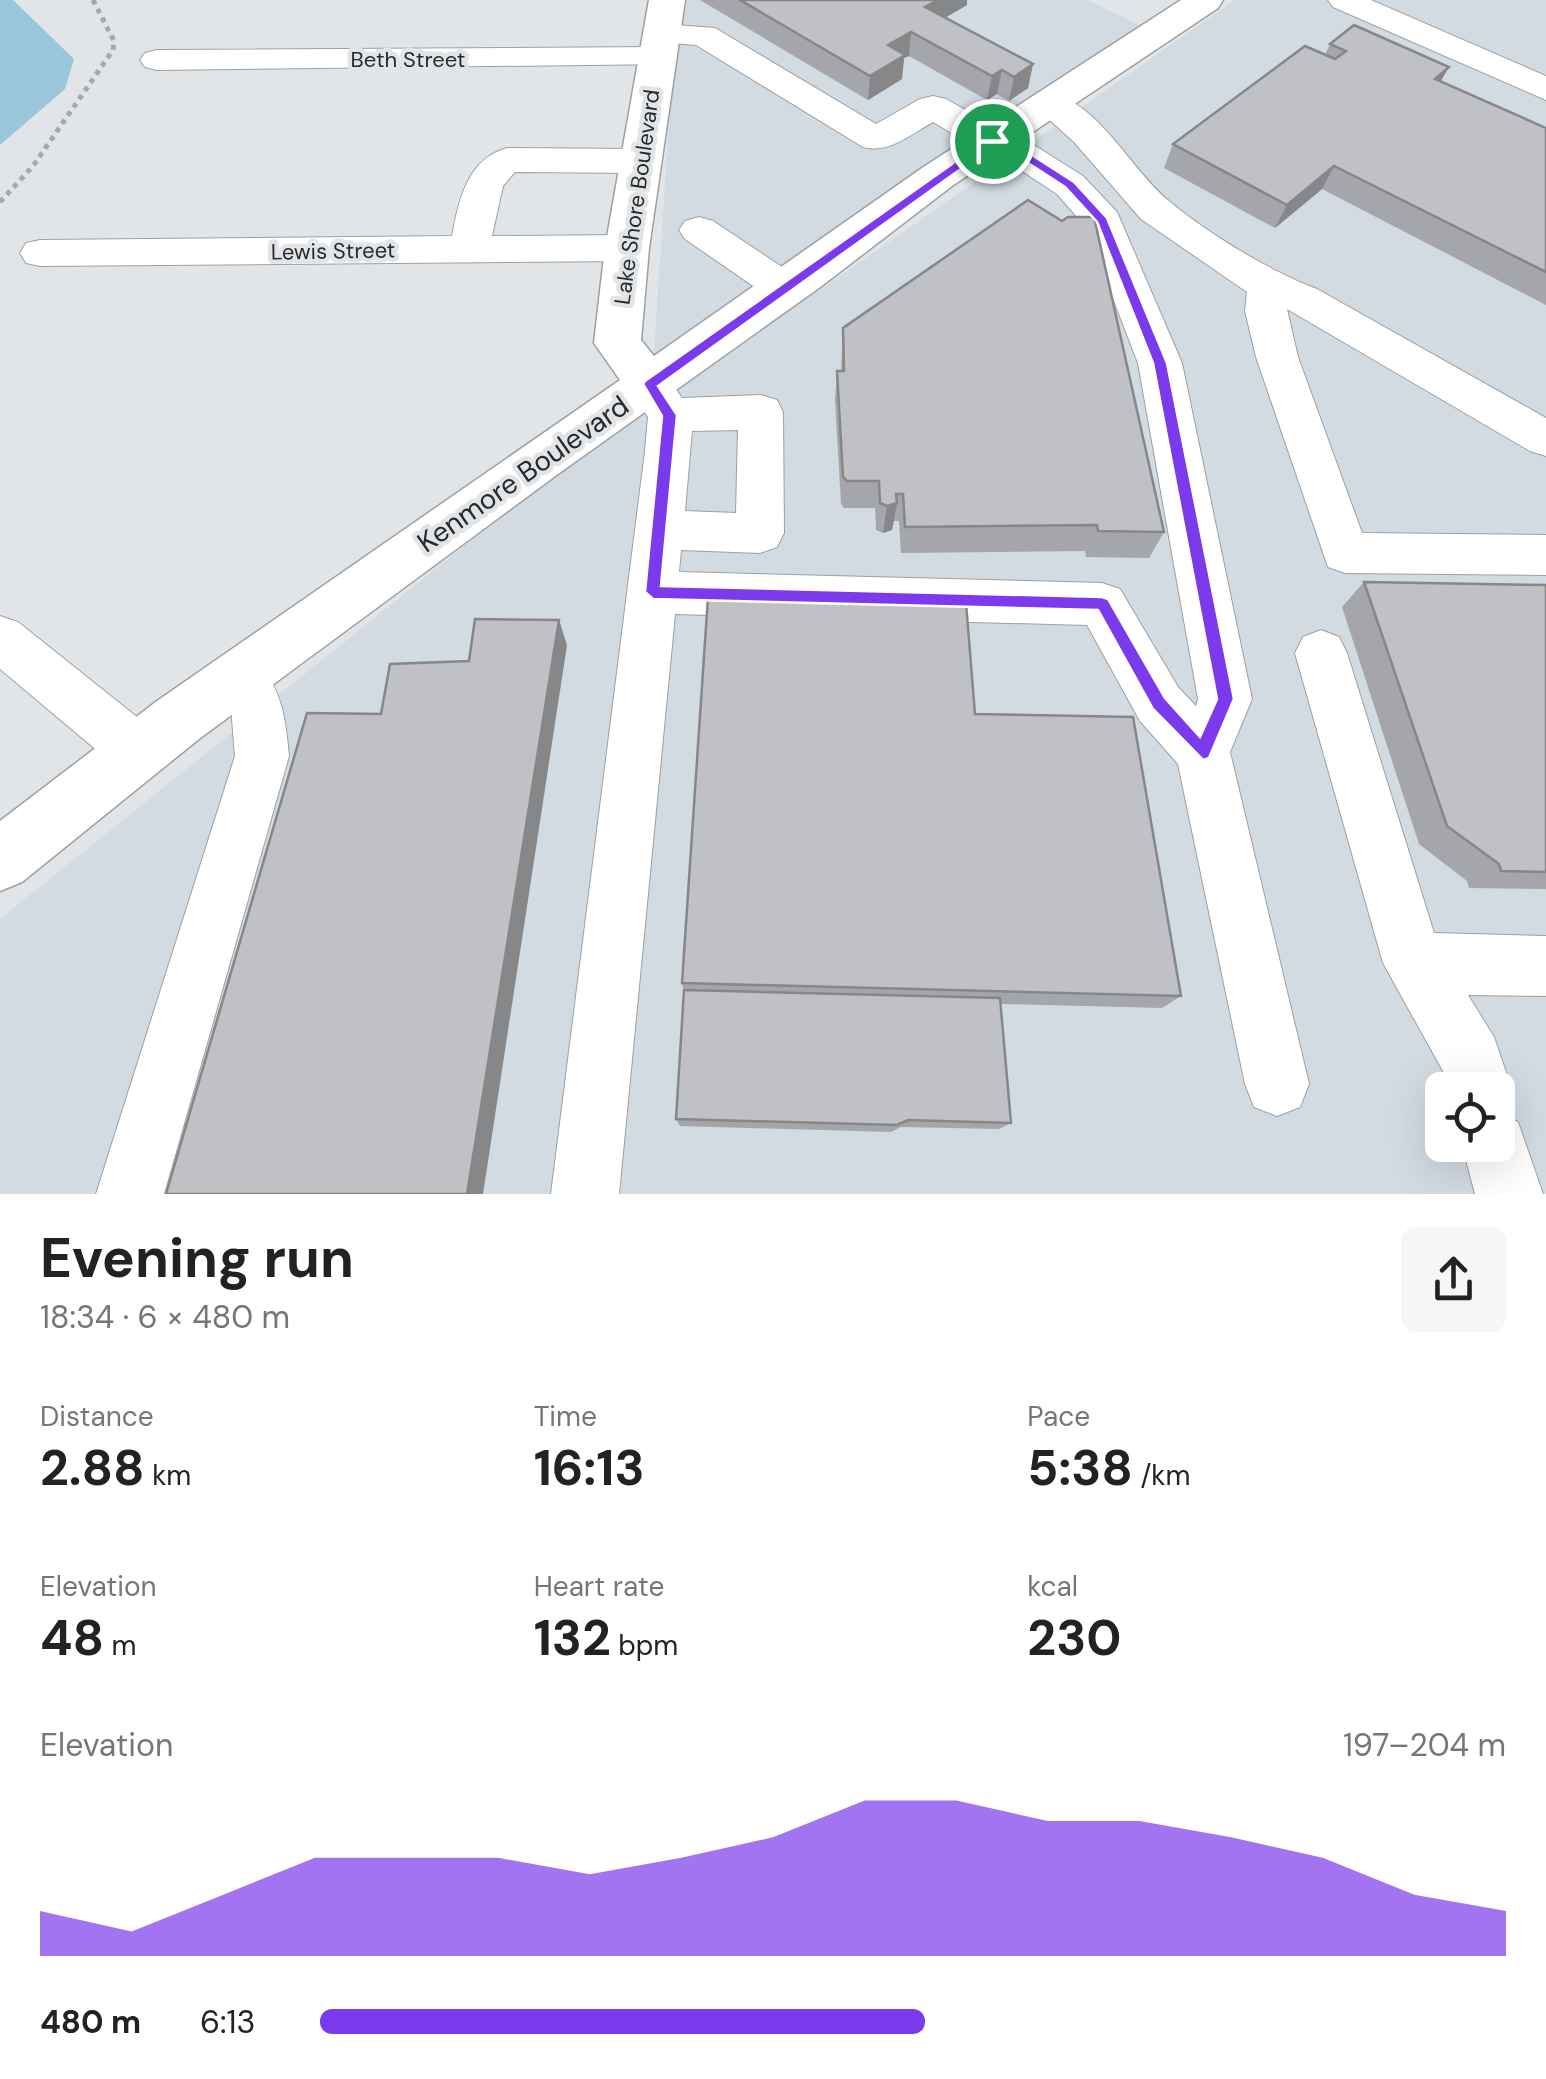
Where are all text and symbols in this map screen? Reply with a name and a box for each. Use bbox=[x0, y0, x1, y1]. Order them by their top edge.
street label: Beth Street bbox=[351, 45, 465, 74]
street label: Lake Shore Boulevard bbox=[608, 87, 666, 307]
pin bbox=[950, 99, 1035, 184]
icon: arrive bbox=[965, 114, 1020, 169]
street label: Lewis Street bbox=[271, 235, 395, 267]
street label: Kenmore Boulevard bbox=[410, 387, 636, 561]
map controls bbox=[1425, 1072, 1515, 1162]
button: locate bbox=[1425, 1072, 1515, 1162]
text: Evening run bbox=[40, 1222, 354, 1294]
button: share bbox=[1401, 1227, 1506, 1332]
text: 18:34 · 6 × 480 m bbox=[40, 1296, 290, 1338]
text: Distance bbox=[40, 1398, 154, 1435]
text: Time bbox=[534, 1398, 597, 1435]
text: Pace bbox=[1027, 1398, 1090, 1435]
text: 2.88 bbox=[40, 1435, 145, 1501]
text: 16:13 bbox=[534, 1435, 645, 1501]
text: 5:38 bbox=[1027, 1435, 1133, 1501]
text: km bbox=[145, 1457, 191, 1494]
text: /km bbox=[1133, 1457, 1190, 1494]
text: Elevation bbox=[40, 1568, 157, 1605]
text: Heart rate bbox=[534, 1568, 664, 1605]
text: kcal bbox=[1027, 1568, 1078, 1605]
text: 48 bbox=[40, 1605, 104, 1671]
text: 132 bbox=[534, 1605, 611, 1671]
text: 230 bbox=[1027, 1605, 1122, 1671]
text: m bbox=[104, 1627, 137, 1664]
text: bpm bbox=[611, 1627, 678, 1664]
text: Elevation bbox=[40, 1724, 173, 1766]
text: 197–204 m bbox=[1343, 1724, 1506, 1766]
text: 480 m bbox=[40, 2001, 141, 2043]
text: 6:13 bbox=[200, 2001, 255, 2043]

